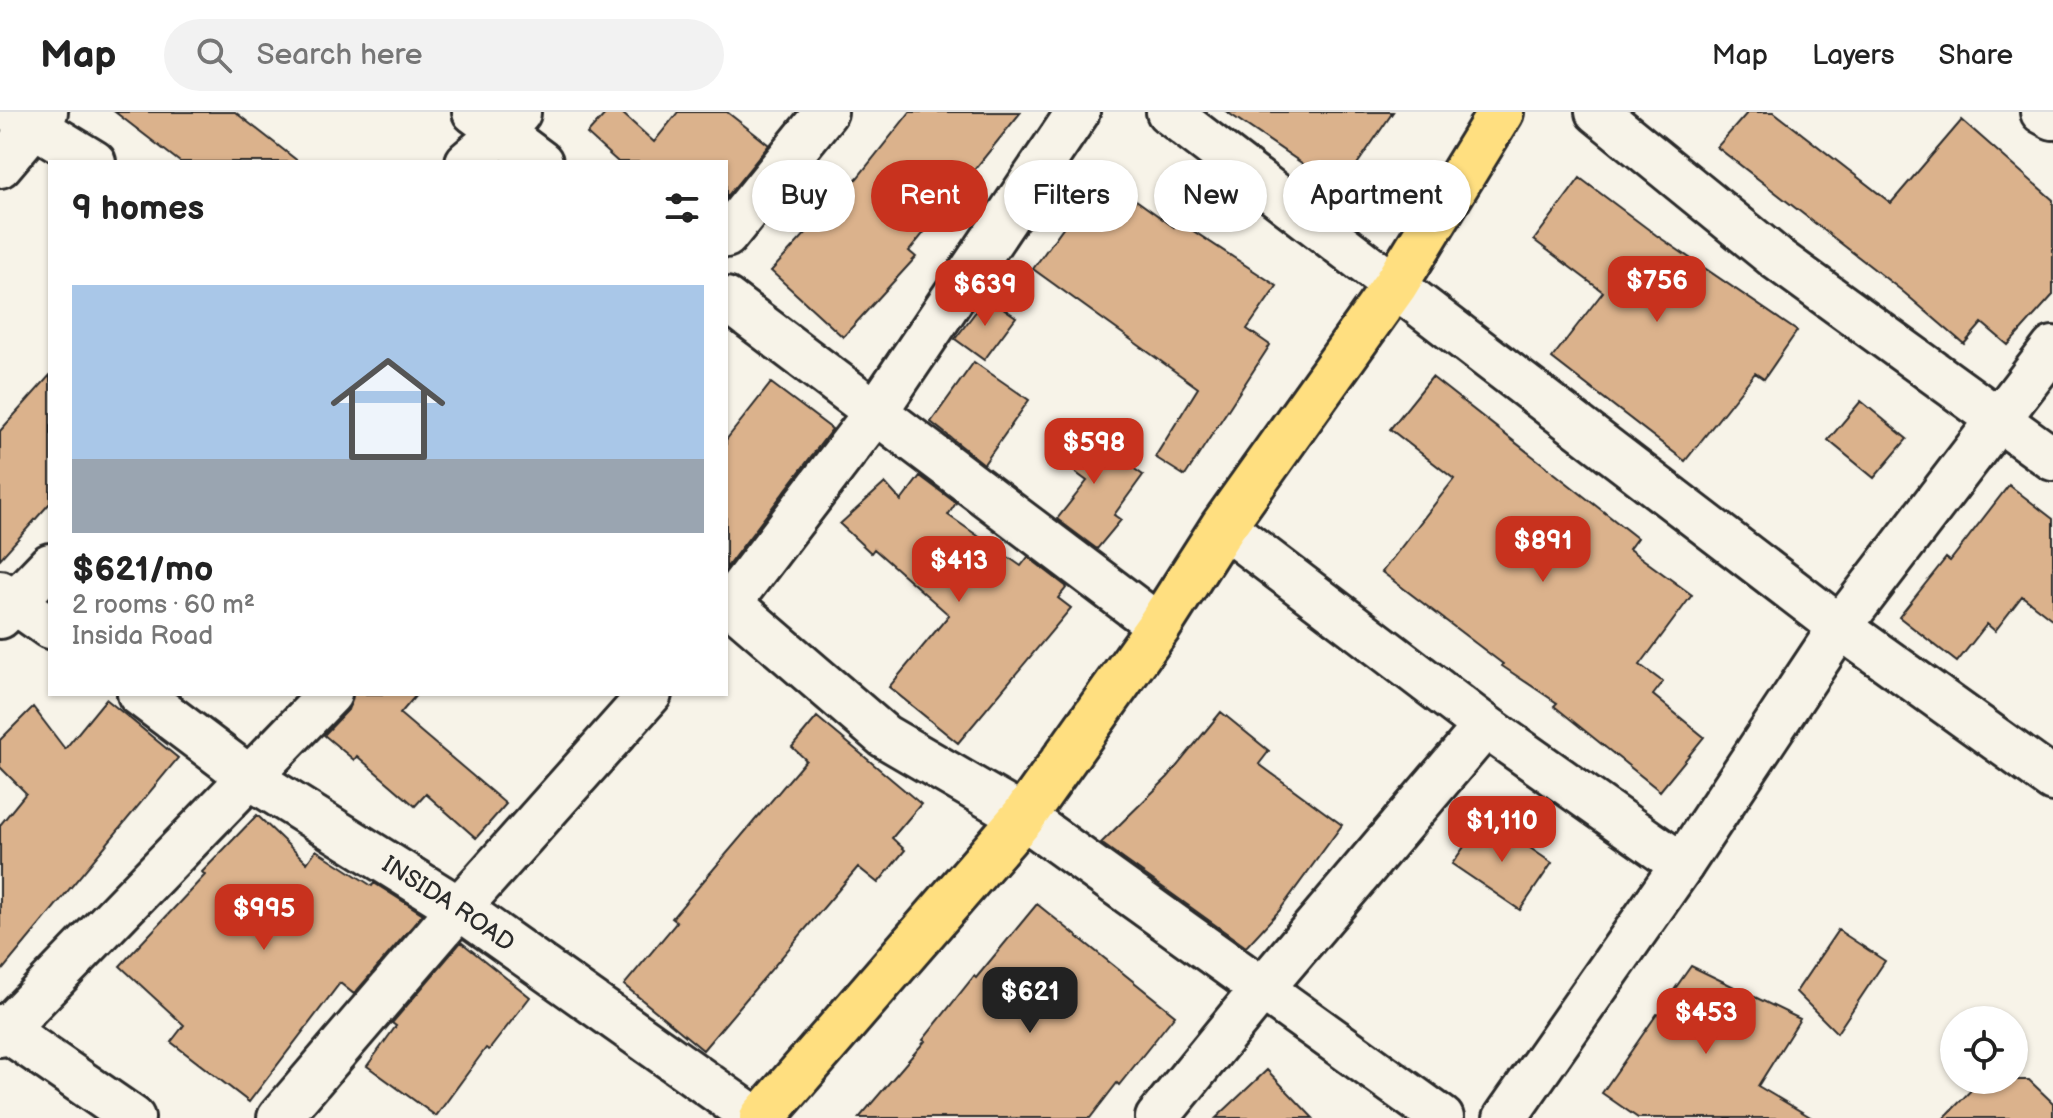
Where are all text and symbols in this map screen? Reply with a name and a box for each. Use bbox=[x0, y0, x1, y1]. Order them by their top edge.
search box bbox=[164, 19, 724, 91]
text: Map bbox=[40, 33, 116, 78]
icon: search bbox=[192, 33, 236, 77]
text: Search here bbox=[256, 37, 423, 73]
text: Map bbox=[1712, 39, 1768, 72]
text: Layers bbox=[1812, 39, 1895, 72]
text: Share bbox=[1939, 39, 2013, 72]
chip: Buy bbox=[752, 160, 855, 232]
chip: Rent bbox=[871, 160, 988, 232]
chip: Filters bbox=[1004, 160, 1138, 232]
chip: New bbox=[1154, 160, 1267, 232]
chip: Apartment bbox=[1283, 160, 1471, 232]
icon: filters bbox=[660, 186, 704, 230]
text: 9 homes bbox=[72, 188, 204, 229]
pin: $756 bbox=[1610, 256, 1704, 324]
pin: $639 bbox=[938, 260, 1032, 328]
text: $756 bbox=[1626, 266, 1688, 297]
text: $639 bbox=[953, 270, 1017, 301]
icon: home bbox=[316, 337, 460, 481]
pin: $598 bbox=[1047, 418, 1141, 486]
text: $598 bbox=[1063, 428, 1126, 459]
pin: $891 bbox=[1496, 516, 1590, 584]
text: $891 bbox=[1514, 526, 1572, 557]
pin: $413 bbox=[912, 536, 1006, 604]
text: $413 bbox=[930, 546, 988, 577]
text: $621/mo bbox=[72, 549, 213, 590]
text: 2 rooms · 60 m² bbox=[72, 590, 255, 621]
text: Insida Road bbox=[72, 621, 213, 652]
pin: $1,110 bbox=[1437, 796, 1567, 864]
text: $1,110 bbox=[1466, 806, 1538, 837]
street label: INSIDA ROAD bbox=[377, 849, 520, 957]
pin: $995 bbox=[217, 884, 311, 952]
text: $995 bbox=[233, 894, 295, 925]
pin: $621 bbox=[983, 967, 1077, 1035]
text: $621 bbox=[1001, 977, 1059, 1008]
pin: $453 bbox=[1659, 988, 1753, 1056]
text: $453 bbox=[1675, 998, 1737, 1029]
map controls bbox=[1940, 1006, 2028, 1094]
button: locate bbox=[1940, 1006, 2028, 1094]

